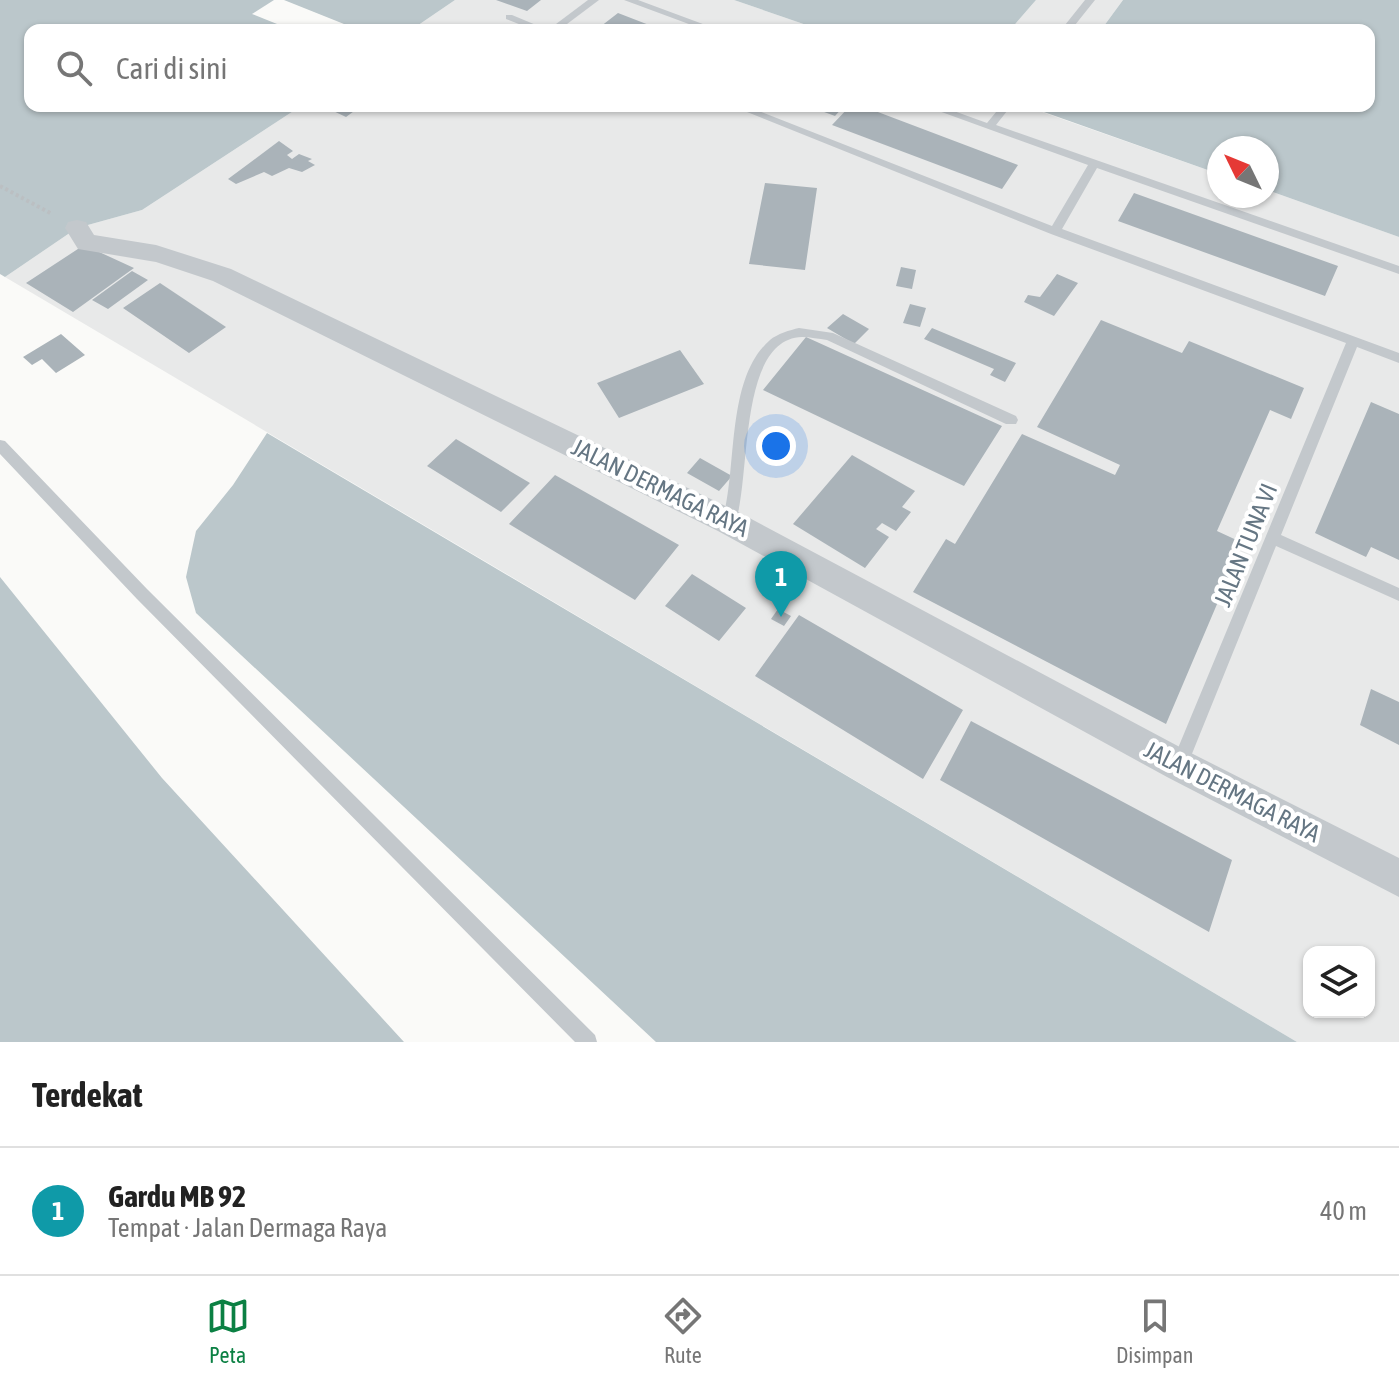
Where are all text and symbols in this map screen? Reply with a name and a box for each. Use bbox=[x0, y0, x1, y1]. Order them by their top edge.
search box bbox=[24, 24, 1375, 112]
icon: search bbox=[52, 46, 96, 90]
text: Cari di sini bbox=[116, 51, 227, 85]
north arrow bbox=[1207, 136, 1279, 208]
your location bbox=[756, 426, 796, 466]
street label: JALAN DERMAGA RAYA bbox=[568, 433, 753, 542]
street label: JALAN TUNA VI bbox=[1209, 480, 1282, 610]
pin: 1 bbox=[755, 551, 807, 617]
street label: JALAN DERMAGA RAYA bbox=[1140, 736, 1325, 848]
map controls bbox=[1303, 946, 1375, 1018]
button: layers bbox=[1303, 946, 1375, 1018]
text: Terdekat bbox=[32, 1075, 142, 1114]
text: Gardu MB 92 bbox=[108, 1179, 246, 1213]
text: 1 bbox=[52, 1196, 64, 1226]
text: 40 m bbox=[1320, 1196, 1367, 1226]
text: Tempat · Jalan Dermaga Raya bbox=[108, 1213, 387, 1243]
tab: Peta bbox=[206, 1294, 250, 1368]
tab: Rute bbox=[661, 1294, 705, 1368]
tab: Disimpan bbox=[1116, 1294, 1193, 1368]

